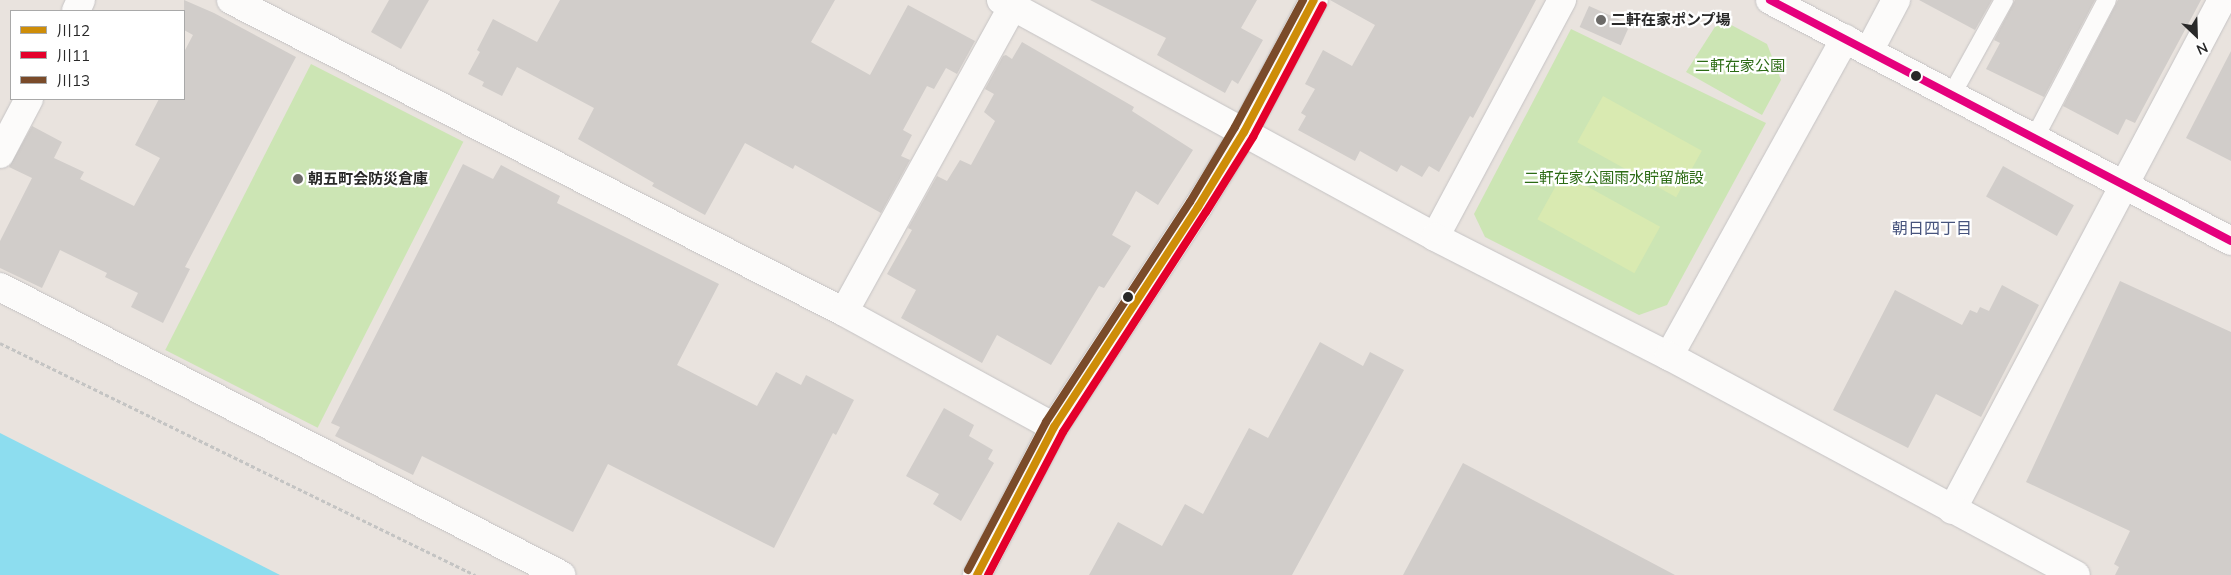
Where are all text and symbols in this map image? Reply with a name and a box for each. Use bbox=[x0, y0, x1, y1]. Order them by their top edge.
legend bbox=[10, 10, 185, 100]
north arrow bbox=[2171, 10, 2221, 60]
place label: 二軒在家ポンプ場 bbox=[1611, 11, 1731, 29]
marker: 二軒在家ポンプ場 bbox=[1595, 14, 1607, 26]
text: 川12 bbox=[57, 21, 90, 40]
text: N bbox=[2194, 38, 2211, 59]
text: 川11 bbox=[57, 46, 90, 65]
park label: 二軒在家公園 bbox=[1695, 57, 1785, 75]
text: 川13 bbox=[57, 71, 90, 90]
unlabelled marker bbox=[1911, 71, 1921, 81]
park label: 二軒在家公園雨水貯留施設 bbox=[1524, 169, 1704, 187]
place label: 朝五町会防災倉庫 bbox=[308, 170, 428, 188]
marker: 朝五町会防災倉庫 bbox=[292, 173, 304, 185]
district label: 朝日四丁目 bbox=[1892, 218, 1972, 238]
unlabelled marker bbox=[1123, 292, 1133, 302]

